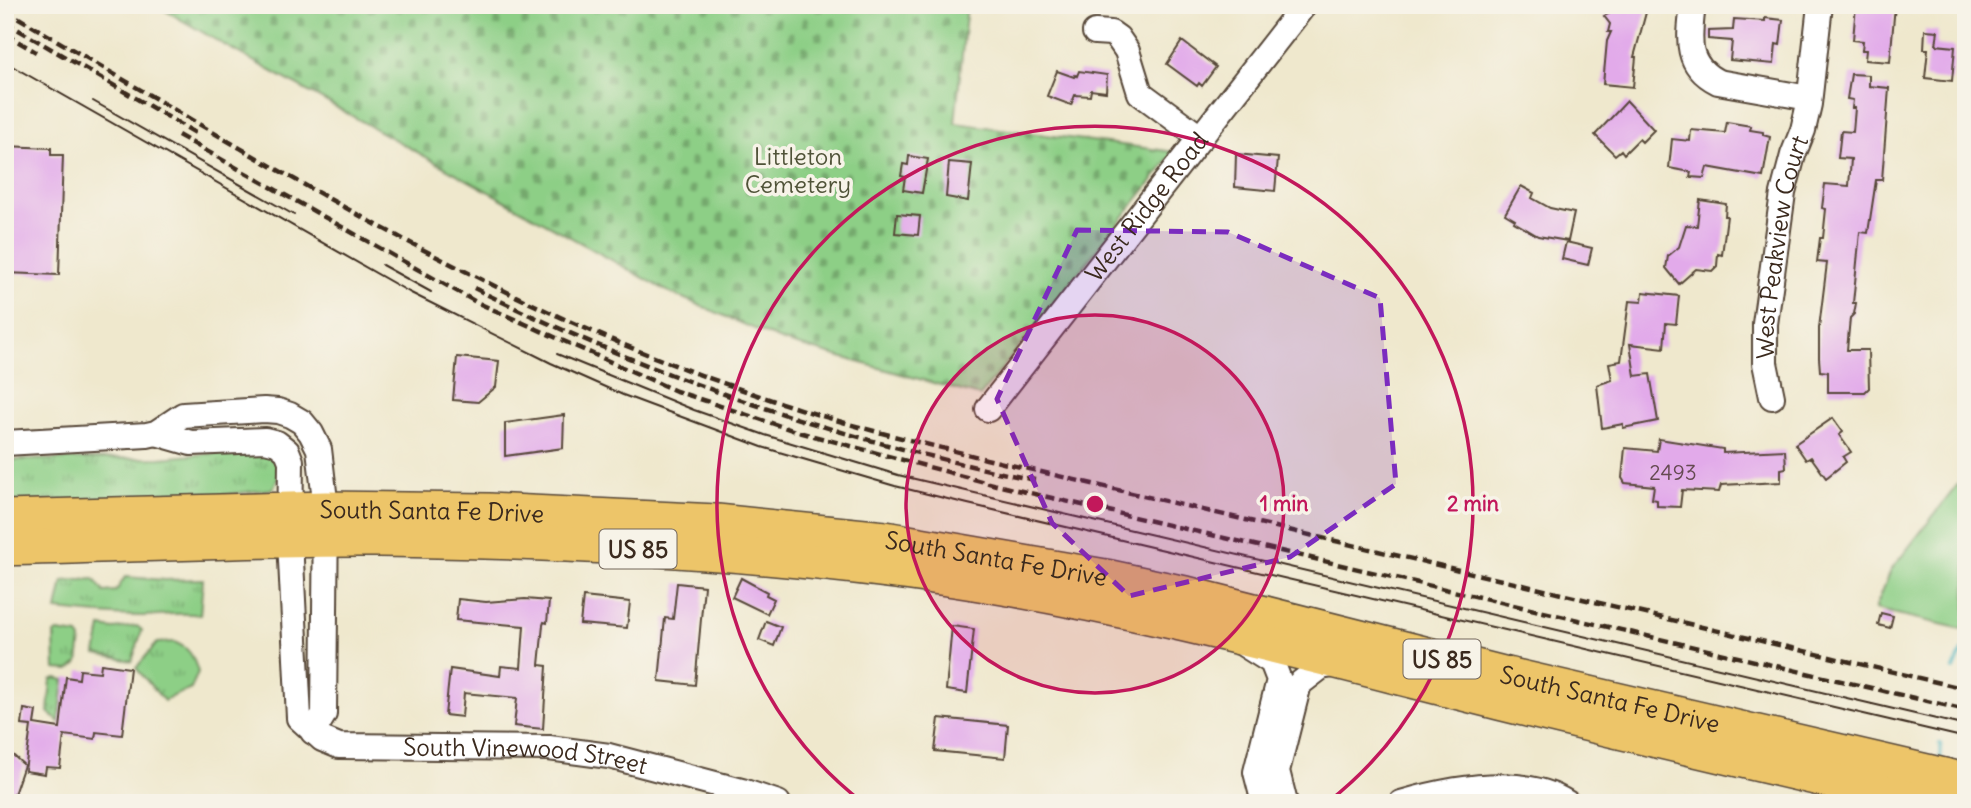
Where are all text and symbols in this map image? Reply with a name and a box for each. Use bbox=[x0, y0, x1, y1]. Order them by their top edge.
street label: West Ridge Road bbox=[1079, 126, 1214, 287]
street label: West Peakview Court bbox=[1750, 131, 1814, 359]
park label: Littleton Cemetery bbox=[745, 141, 851, 199]
house number: 2493 bbox=[1649, 459, 1697, 486]
text: 1 min bbox=[1260, 490, 1308, 517]
text: 2 min bbox=[1447, 490, 1499, 517]
centre of rings bbox=[1083, 492, 1107, 516]
street label: South Santa Fe Drive bbox=[319, 494, 545, 529]
street label: South Santa Fe Drive bbox=[883, 524, 1109, 592]
road number: US 85 bbox=[600, 530, 676, 568]
road number: US 85 bbox=[1404, 639, 1480, 678]
street label: South Santa Fe Drive bbox=[1497, 659, 1723, 739]
street label: South Vinewood Street bbox=[403, 732, 651, 780]

